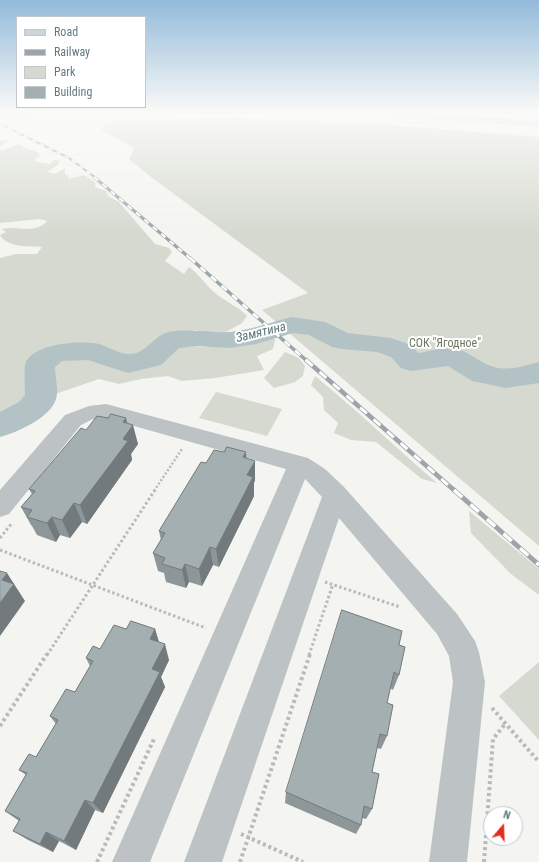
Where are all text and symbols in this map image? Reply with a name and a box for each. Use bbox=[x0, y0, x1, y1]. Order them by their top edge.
legend bbox=[16, 16, 146, 108]
text: Road bbox=[54, 25, 78, 39]
text: Railway bbox=[54, 45, 90, 59]
text: Park bbox=[54, 65, 75, 79]
text: Building bbox=[54, 85, 92, 99]
water label: Замятина bbox=[234, 319, 288, 347]
park label: СОК "Ягодное" bbox=[409, 337, 481, 351]
north arrow bbox=[483, 806, 523, 846]
text: N bbox=[501, 808, 512, 822]

